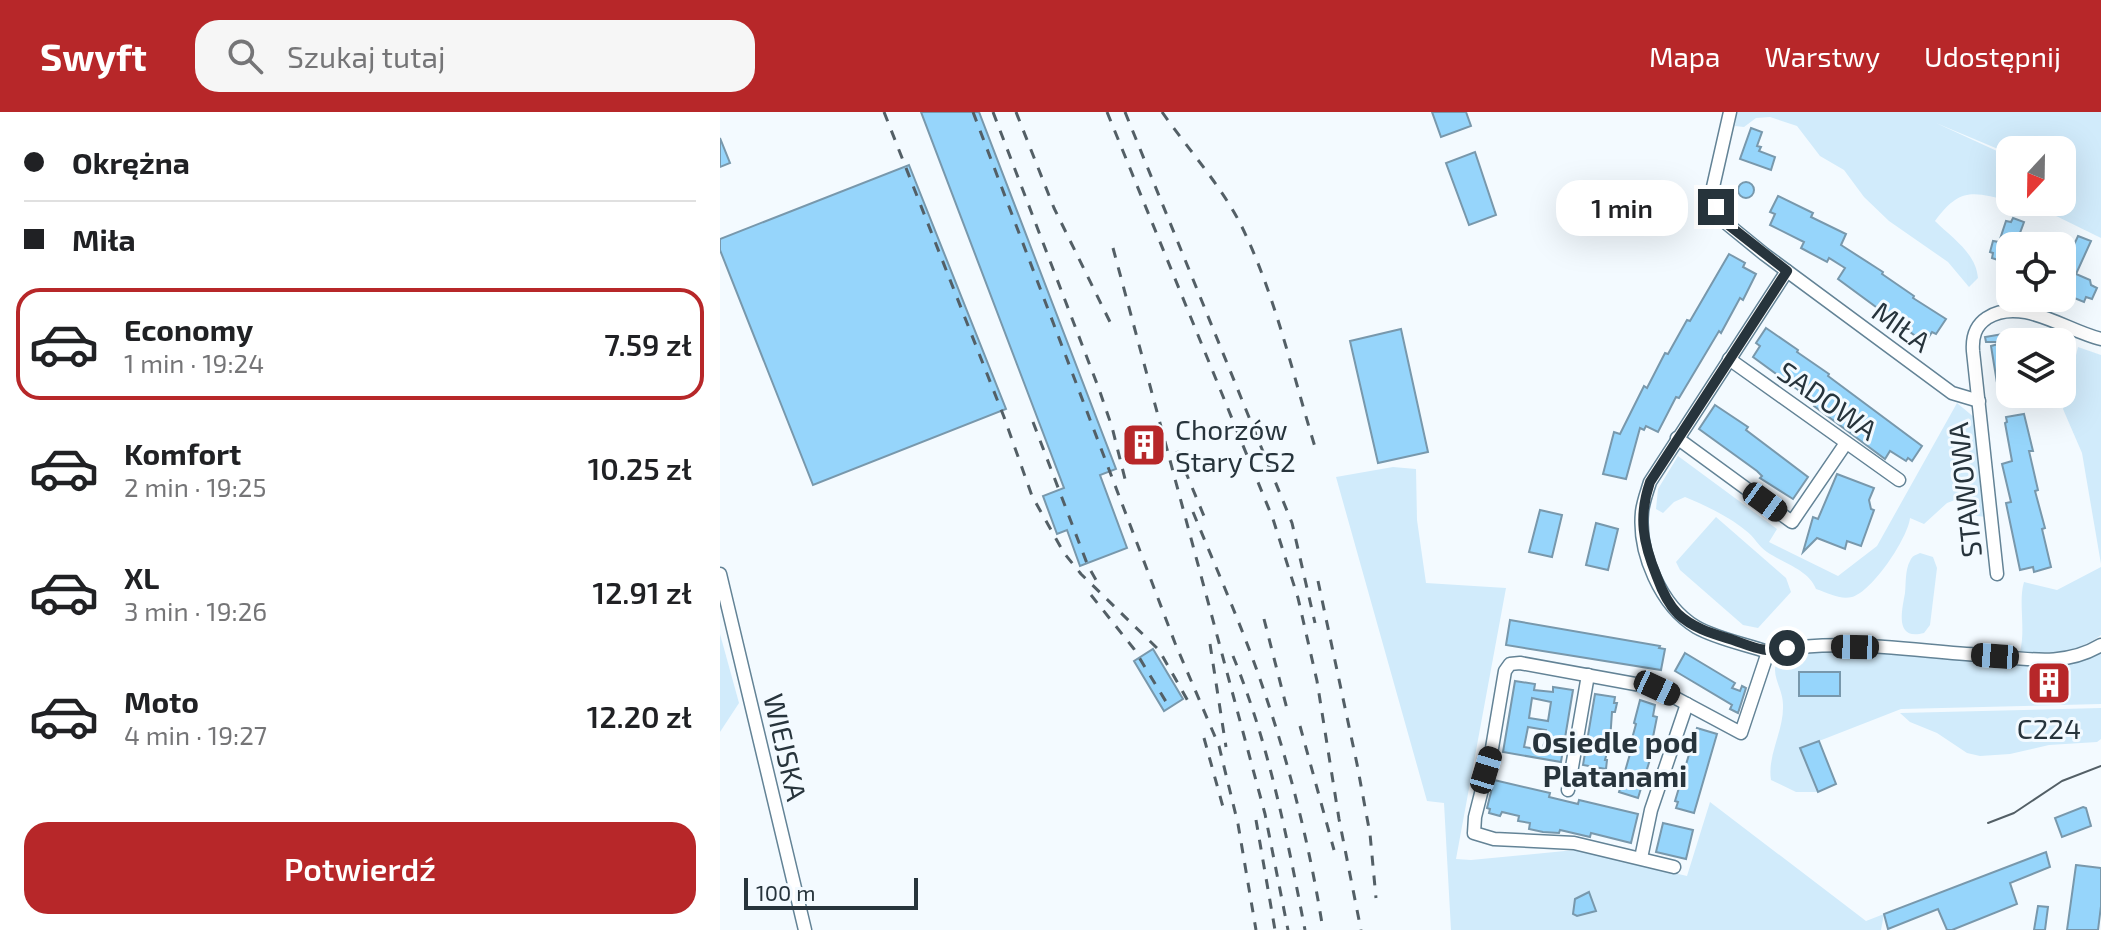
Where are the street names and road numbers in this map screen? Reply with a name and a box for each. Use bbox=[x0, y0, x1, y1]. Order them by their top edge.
street label: MIŁA bbox=[1866, 293, 1938, 359]
street label: SADOWA bbox=[1772, 353, 1885, 447]
street label: STAWOWA bbox=[1940, 420, 1988, 559]
street label: WIEJSKA bbox=[757, 690, 815, 804]

